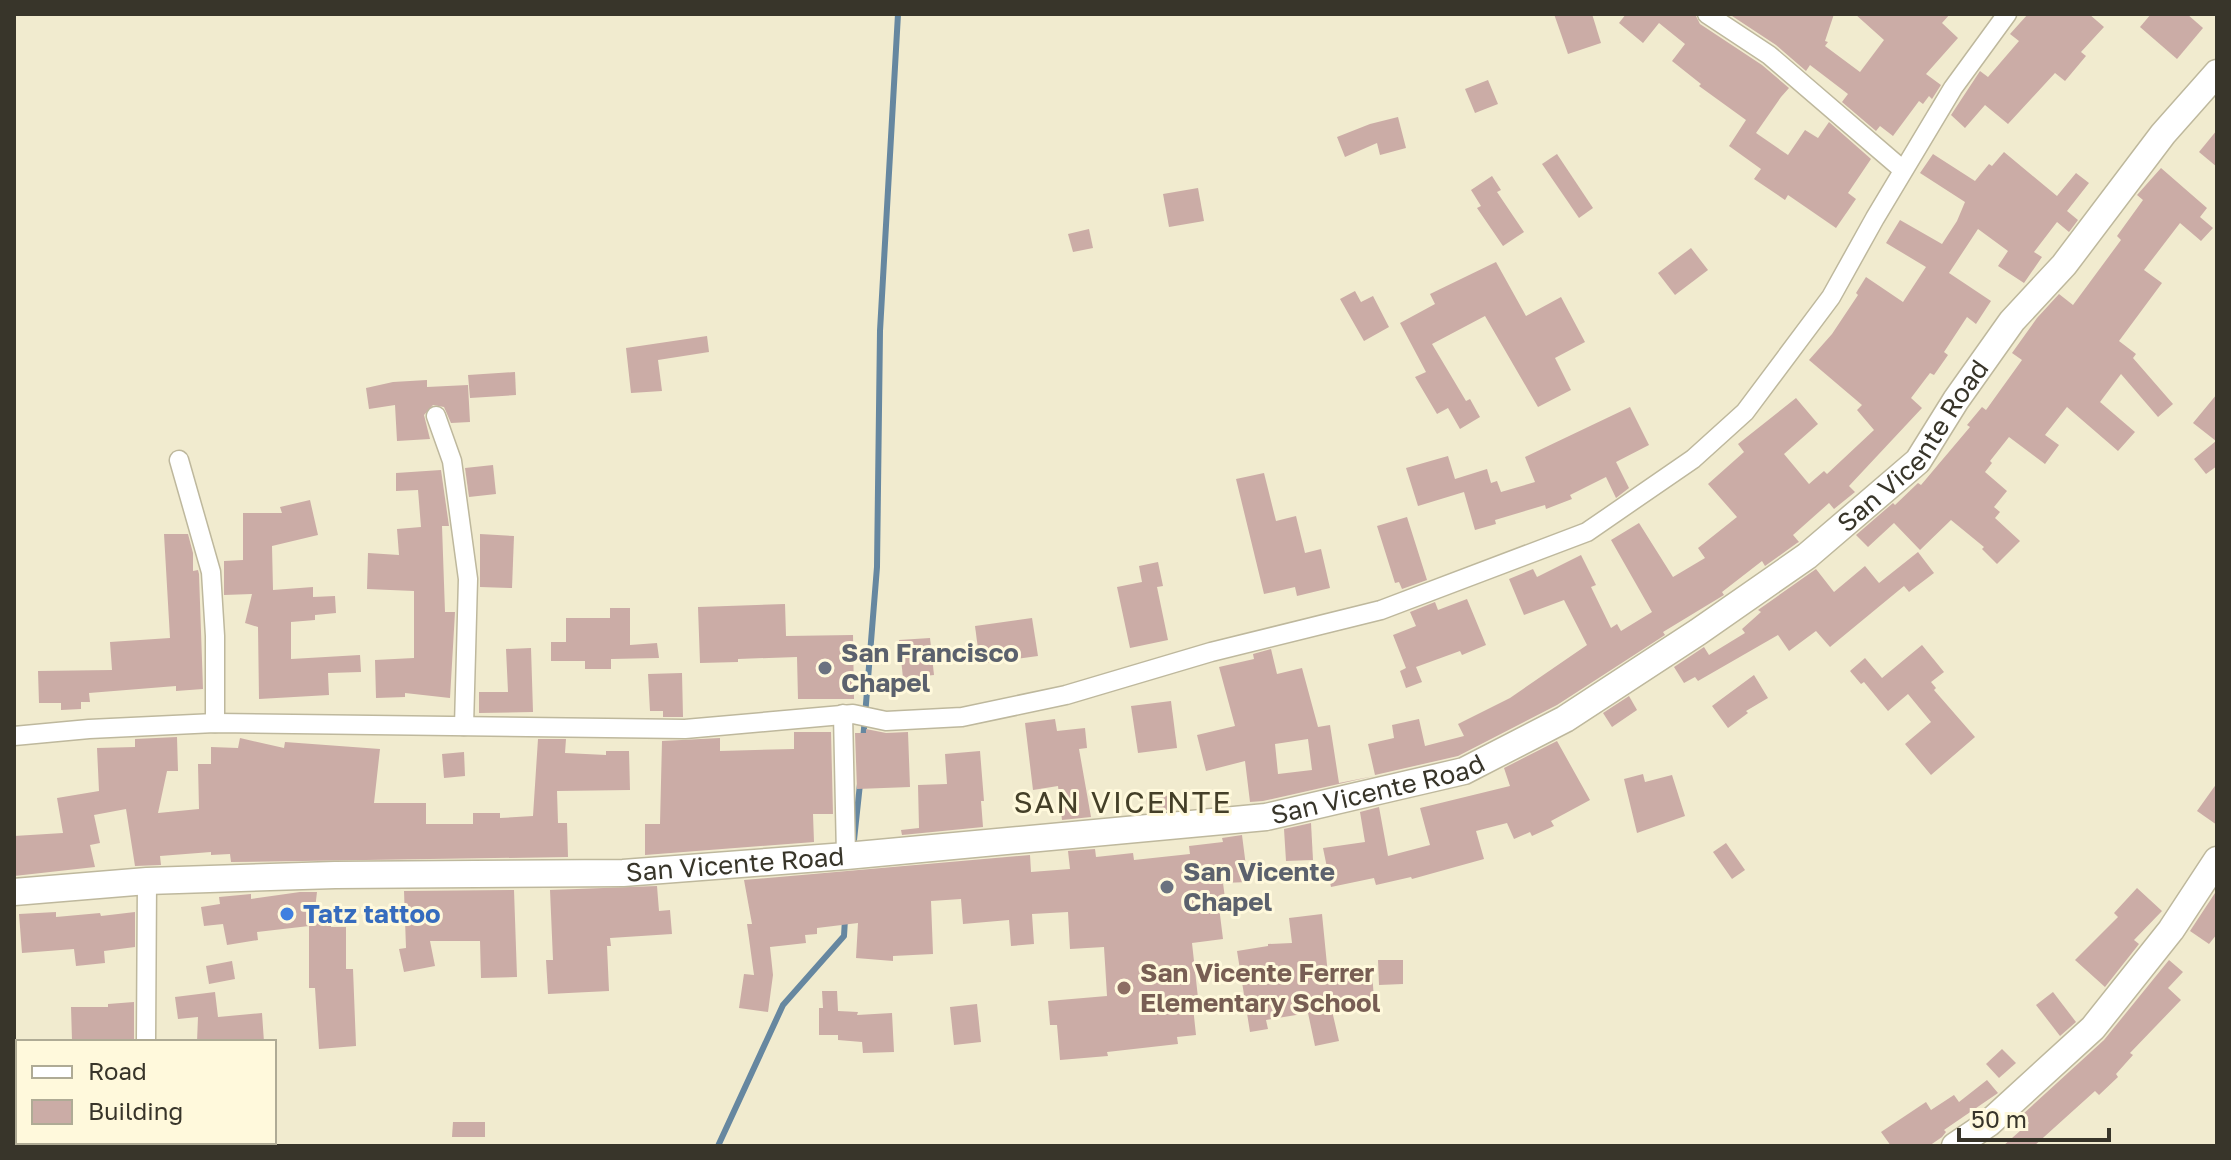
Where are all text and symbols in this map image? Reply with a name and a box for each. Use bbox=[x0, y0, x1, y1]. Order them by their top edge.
street label: San Vicente Road bbox=[1831, 353, 1995, 538]
place label: San Francisco Chapel bbox=[841, 637, 1019, 698]
marker: San Francisco Chapel bbox=[816, 659, 834, 677]
street label: San Vicente Road bbox=[1268, 747, 1490, 830]
district label: SAN VICENTE bbox=[1013, 784, 1233, 820]
street label: San Vicente Road bbox=[625, 840, 845, 888]
place label: San Vicente Chapel bbox=[1183, 856, 1335, 917]
marker: San Vicente Chapel bbox=[1158, 878, 1176, 896]
place label: Tatz tattoo bbox=[303, 898, 441, 929]
marker: Tatz tattoo bbox=[278, 905, 296, 923]
place label: San Vicente Ferrer Elementary School bbox=[1140, 957, 1381, 1018]
marker: San Vicente Ferrer Elementary School bbox=[1115, 979, 1133, 997]
legend bbox=[16, 1040, 276, 1144]
text: Road bbox=[88, 1056, 147, 1085]
scale bar bbox=[1959, 1092, 2109, 1142]
text: Building bbox=[88, 1096, 183, 1125]
text: 50 m bbox=[1971, 1104, 2027, 1133]

